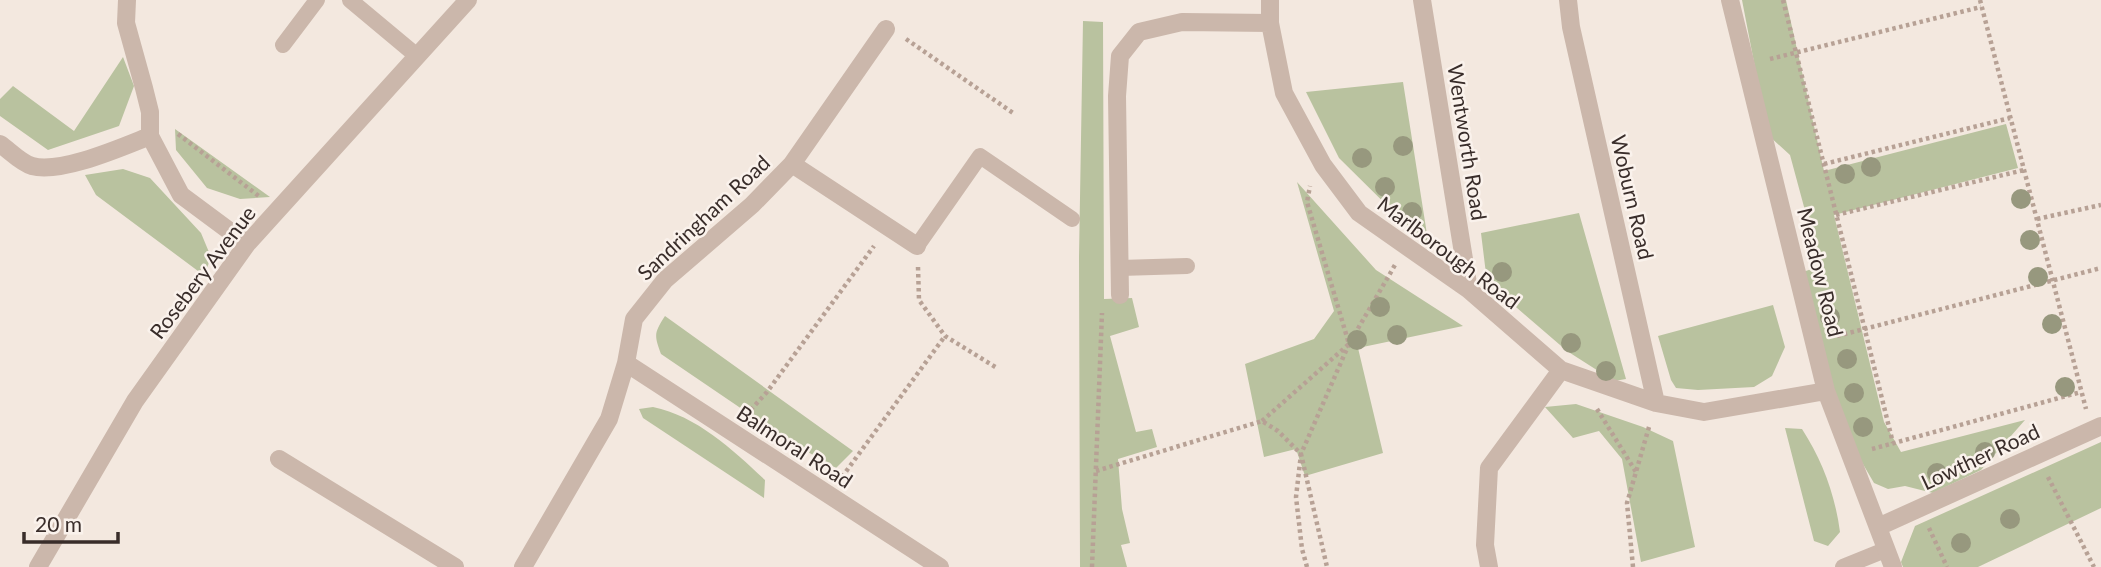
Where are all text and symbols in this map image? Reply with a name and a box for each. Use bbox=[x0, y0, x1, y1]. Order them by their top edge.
street label: Wentworth Road bbox=[1443, 62, 1493, 222]
street label: Woburn Road bbox=[1607, 132, 1659, 262]
street label: Sandringham Road bbox=[632, 149, 774, 285]
street label: Marlborough Road bbox=[1373, 190, 1525, 314]
street label: Rosebery Avenue bbox=[144, 201, 260, 343]
street label: Meadow Road bbox=[1793, 205, 1849, 339]
street label: Balmoral Road bbox=[732, 399, 858, 493]
street label: Lowther Road bbox=[1917, 418, 2043, 494]
scale bar bbox=[24, 500, 119, 544]
text: 20 m bbox=[35, 511, 82, 536]

